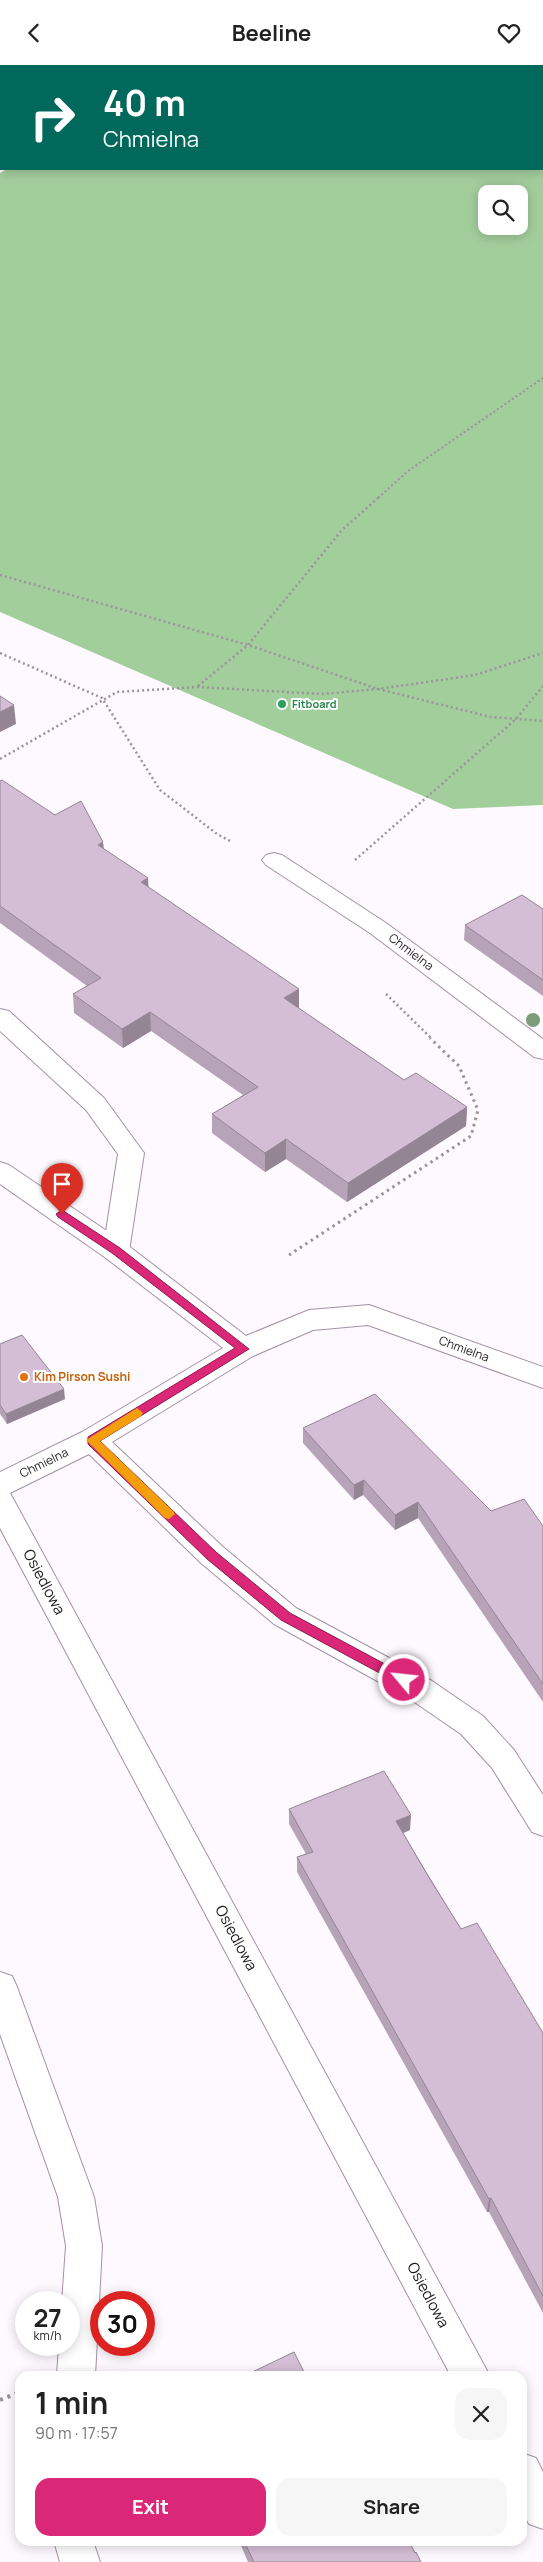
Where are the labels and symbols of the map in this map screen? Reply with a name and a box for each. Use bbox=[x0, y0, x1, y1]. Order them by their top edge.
place label: Fitboard bbox=[292, 696, 337, 711]
marker: Fitboard bbox=[276, 698, 288, 710]
street label: Chmielna bbox=[385, 929, 437, 974]
pin bbox=[41, 1163, 83, 1214]
street label: Chmielna bbox=[437, 1332, 492, 1365]
place label: Kim Pirson Sushi bbox=[34, 1368, 130, 1385]
marker: Kim Pirson Sushi bbox=[18, 1371, 30, 1383]
street label: Chmielna bbox=[17, 1443, 71, 1482]
street label: Osiedlowa bbox=[18, 1545, 70, 1618]
position arrow bbox=[377, 1653, 429, 1705]
street label: Osiedlowa bbox=[210, 1901, 262, 1974]
street label: Osiedlowa bbox=[402, 2258, 454, 2331]
speed limit sign: 30 bbox=[90, 2291, 155, 2356]

